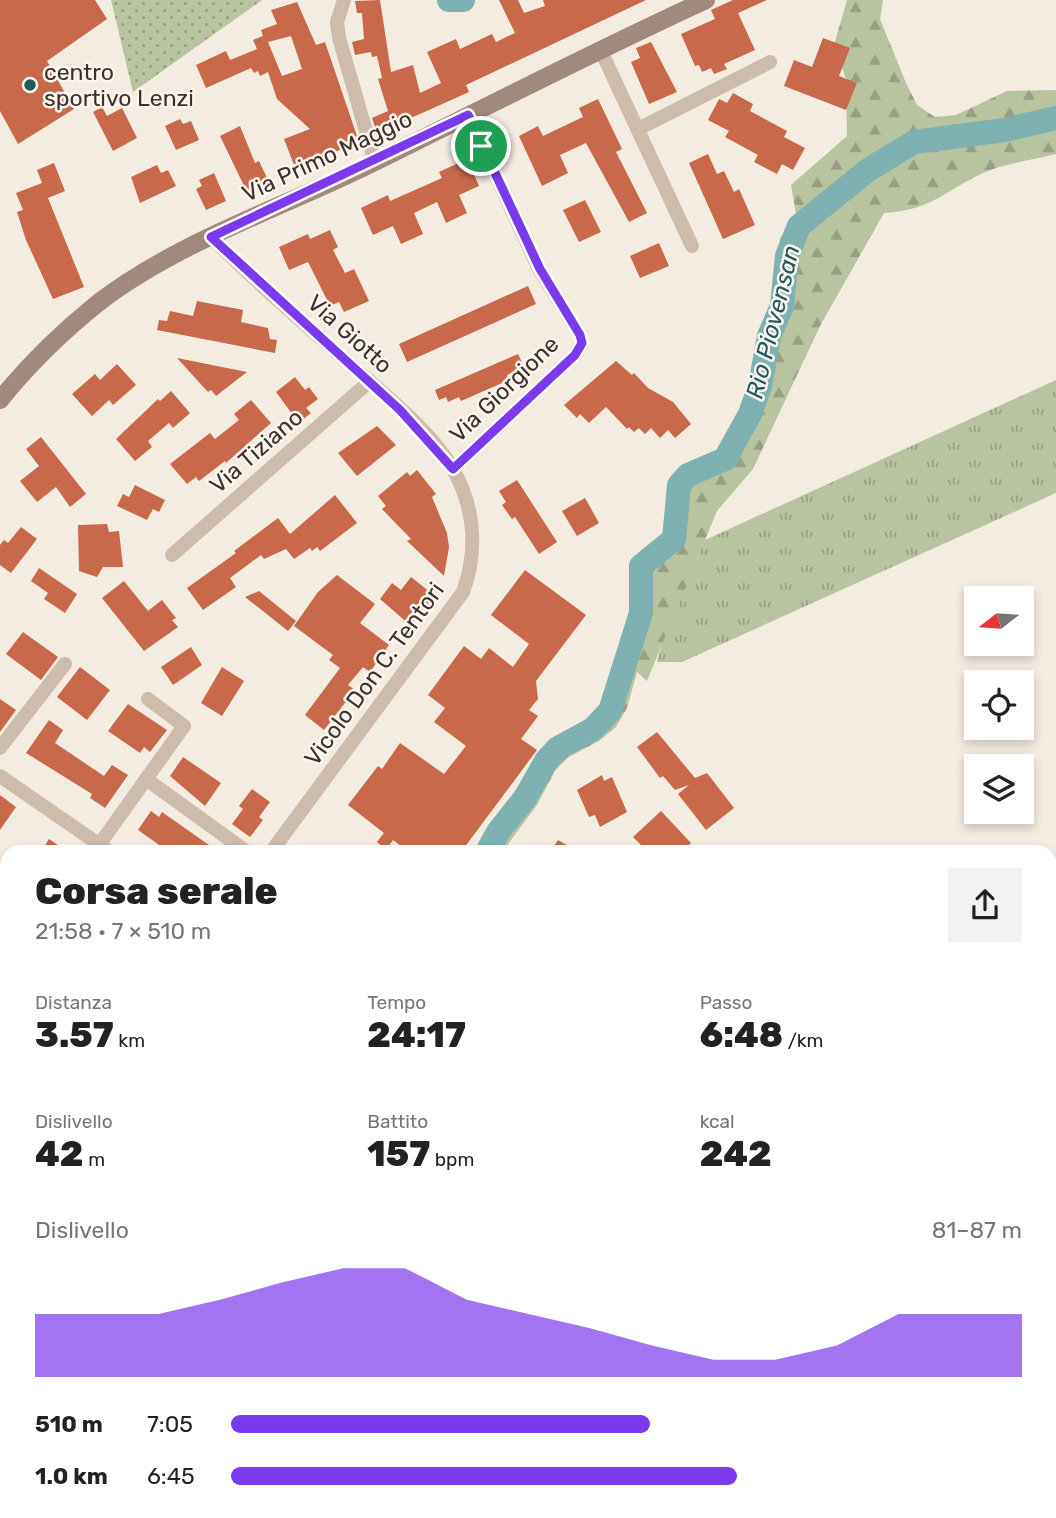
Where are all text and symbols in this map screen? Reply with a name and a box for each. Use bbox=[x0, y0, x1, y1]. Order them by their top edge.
place label: centro sportivo Lenzi bbox=[44, 58, 194, 112]
marker: centro sportivo Lenzi bbox=[22, 77, 38, 93]
street label: Via Primo Maggio bbox=[238, 104, 416, 208]
pin bbox=[451, 116, 511, 176]
icon: arrive bbox=[462, 127, 500, 165]
water label: Rio Piovensan bbox=[740, 242, 806, 402]
street label: Via Giotto bbox=[302, 289, 398, 379]
street label: Via Giorgione bbox=[444, 330, 564, 448]
street label: Via Tiziano bbox=[204, 403, 308, 499]
street label: Vicolo Don C. Tentori bbox=[298, 577, 450, 771]
north arrow bbox=[964, 586, 1034, 656]
map controls bbox=[964, 586, 1034, 824]
button: locate bbox=[964, 670, 1034, 740]
button: layers bbox=[964, 754, 1034, 824]
text: Corsa serale bbox=[35, 868, 278, 914]
button: share bbox=[948, 868, 1022, 942]
text: 21:58 · 7 × 510 m bbox=[35, 917, 211, 945]
text: Distanza bbox=[35, 991, 112, 1014]
text: Tempo bbox=[367, 991, 426, 1014]
text: Passo bbox=[700, 991, 752, 1014]
text: 3.57 bbox=[35, 1014, 114, 1056]
text: 24:17 bbox=[367, 1014, 466, 1056]
text: 6:48 bbox=[700, 1014, 783, 1056]
text: km bbox=[114, 1029, 145, 1052]
text: /km bbox=[783, 1029, 824, 1052]
text: Dislivello bbox=[35, 1110, 113, 1133]
text: Battito bbox=[367, 1110, 428, 1133]
text: kcal bbox=[700, 1110, 735, 1133]
text: 42 bbox=[35, 1133, 84, 1175]
text: 157 bbox=[367, 1133, 430, 1175]
text: 242 bbox=[700, 1133, 772, 1175]
text: m bbox=[84, 1148, 105, 1171]
text: bpm bbox=[430, 1148, 474, 1171]
text: Dislivello bbox=[35, 1216, 129, 1244]
text: 81–87 m bbox=[932, 1216, 1022, 1244]
text: 510 m bbox=[35, 1410, 103, 1438]
text: 7:05 bbox=[147, 1410, 193, 1438]
text: 1.0 km bbox=[35, 1462, 108, 1490]
text: 6:45 bbox=[147, 1462, 195, 1490]

